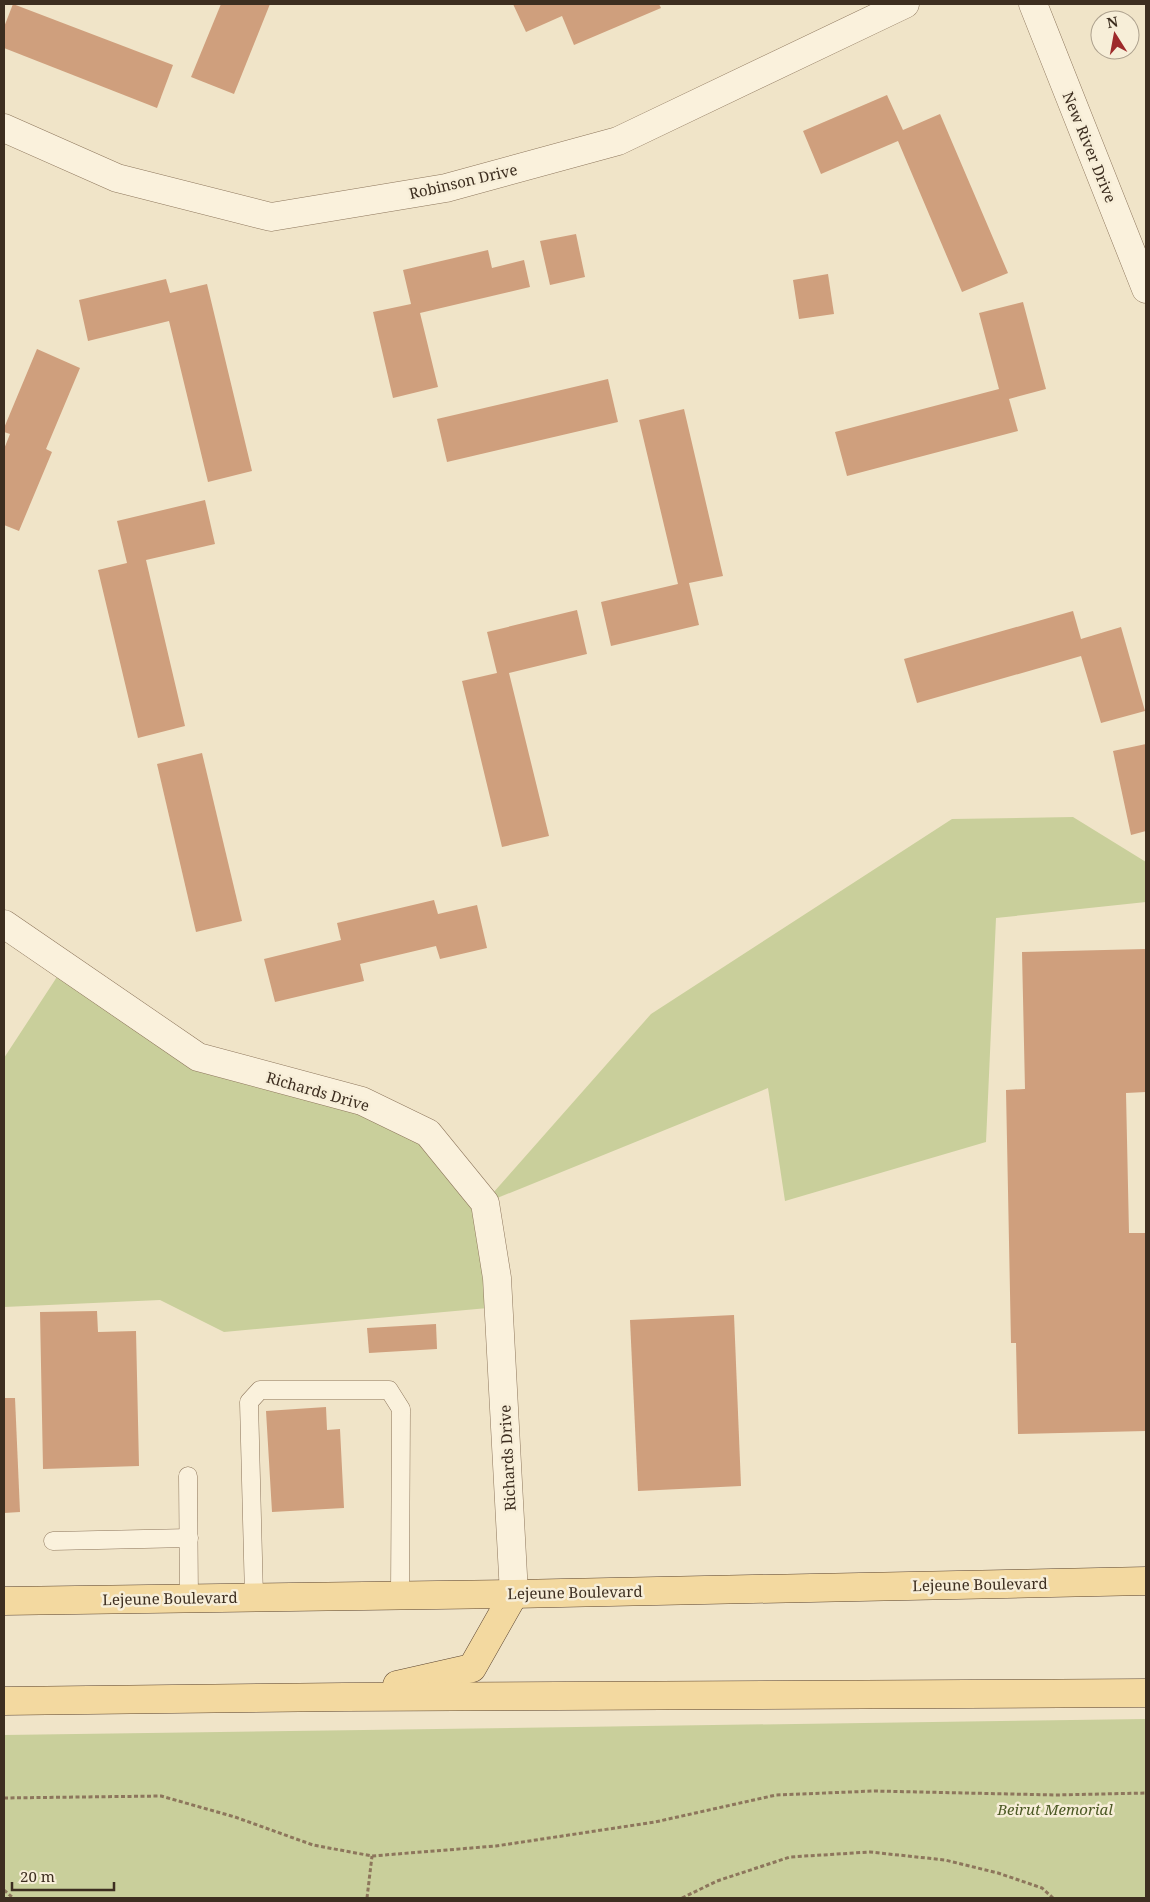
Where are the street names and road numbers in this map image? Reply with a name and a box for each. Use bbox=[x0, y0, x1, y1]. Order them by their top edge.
street label: New River Drive bbox=[1059, 88, 1121, 206]
street label: Robinson Drive bbox=[407, 159, 519, 203]
street label: Richards Drive bbox=[264, 1067, 372, 1115]
street label: Richards Drive bbox=[494, 1404, 520, 1512]
street label: Lejeune Boulevard bbox=[912, 1573, 1048, 1595]
street label: Lejeune Boulevard bbox=[507, 1581, 643, 1603]
street label: Lejeune Boulevard bbox=[102, 1587, 238, 1609]

